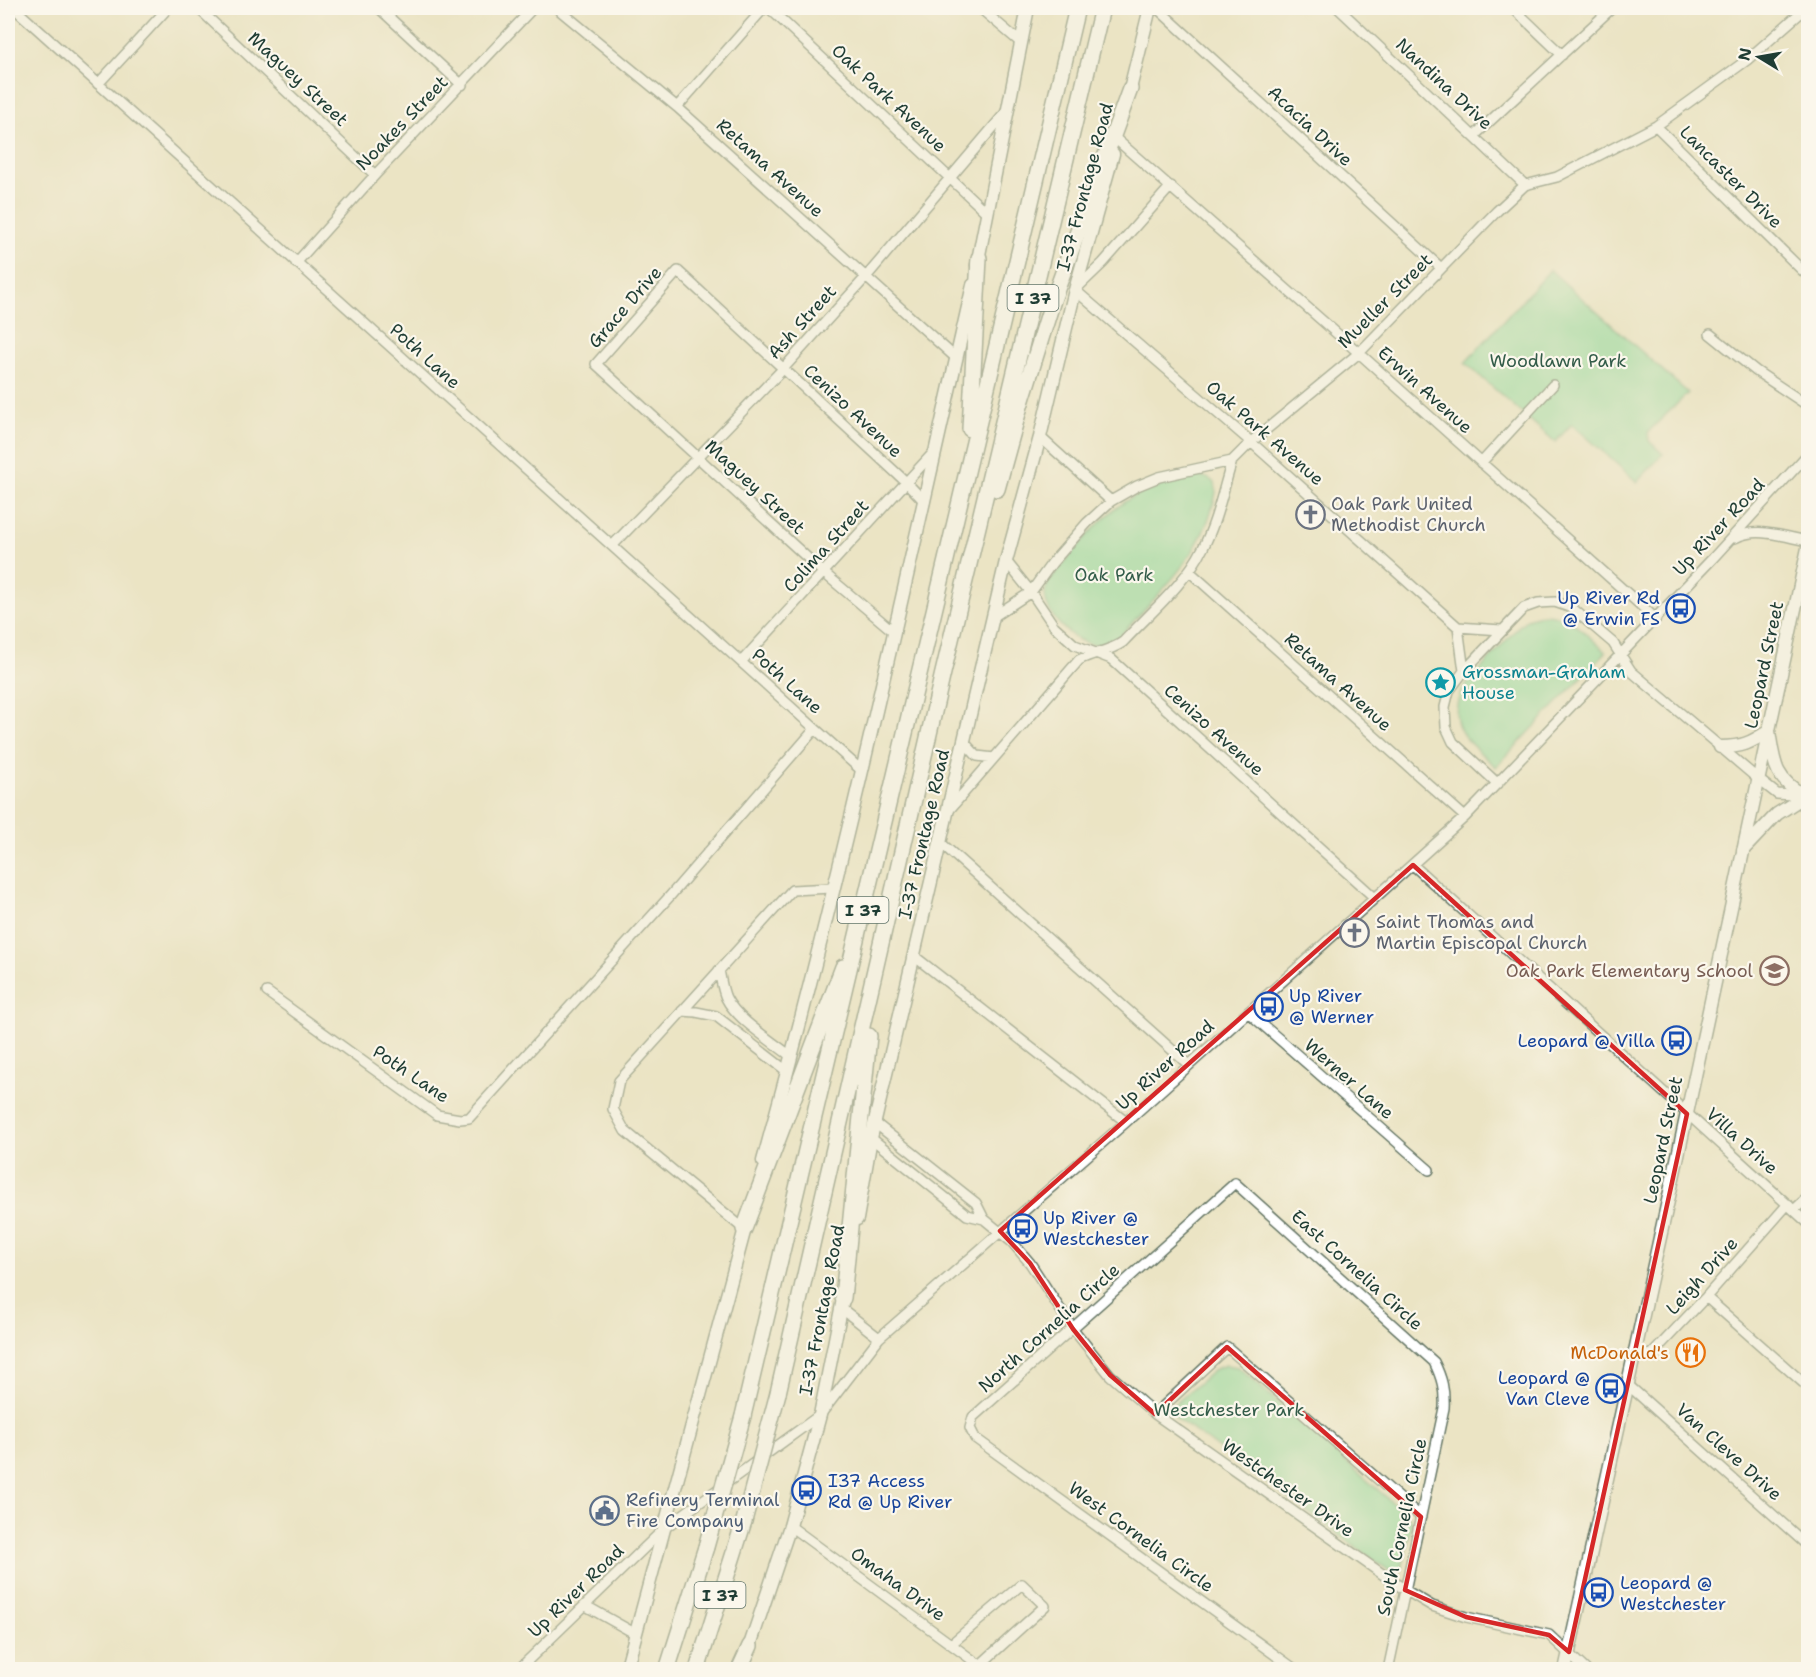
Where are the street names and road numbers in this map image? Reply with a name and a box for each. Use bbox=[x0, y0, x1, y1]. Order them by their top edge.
street label: Maguey Street bbox=[243, 26, 353, 132]
street label: Nandina Drive bbox=[1390, 33, 1498, 135]
street label: Oak Park Avenue bbox=[826, 38, 952, 158]
street label: Noakes Street bbox=[351, 70, 453, 176]
street label: Acacia Drive bbox=[1262, 80, 1358, 172]
street label: I-37 Frontage Road bbox=[1051, 100, 1119, 274]
street label: Retama Avenue bbox=[711, 113, 829, 223]
street label: Lancaster Drive bbox=[1674, 120, 1788, 234]
street label: Mueller Street bbox=[1332, 248, 1438, 354]
street label: Grace Drive bbox=[583, 261, 667, 353]
street label: Ash Street bbox=[762, 280, 842, 364]
road number: I 37 bbox=[1008, 285, 1058, 311]
street label: Poth Lane bbox=[384, 318, 466, 394]
street label: Erwin Avenue bbox=[1372, 341, 1478, 439]
street label: Cenizo Avenue bbox=[798, 359, 908, 463]
street label: Oak Park Avenue bbox=[1201, 375, 1329, 491]
street label: Maguey Street bbox=[700, 434, 810, 540]
street label: Up River Road bbox=[1668, 473, 1770, 581]
street label: Colima Street bbox=[778, 494, 874, 598]
street label: Leopard Street bbox=[1739, 599, 1789, 731]
street label: Retama Avenue bbox=[1279, 627, 1397, 737]
street label: Poth Lane bbox=[746, 643, 828, 719]
street label: Cenizo Avenue bbox=[1159, 679, 1269, 781]
street label: I-37 Frontage Road bbox=[893, 747, 955, 921]
road number: I 37 bbox=[838, 897, 888, 923]
street label: Up River Road bbox=[1111, 1014, 1219, 1116]
street label: Werner Lane bbox=[1299, 1033, 1399, 1125]
street label: Poth Lane bbox=[368, 1040, 454, 1108]
street label: Leopard Street bbox=[1638, 1074, 1688, 1206]
street label: Villa Drive bbox=[1701, 1102, 1783, 1180]
street label: East Cornelia Circle bbox=[1286, 1204, 1428, 1336]
street label: I-37 Frontage Road bbox=[794, 1223, 850, 1397]
street label: Leigh Drive bbox=[1661, 1232, 1743, 1320]
street label: North Cornelia Circle bbox=[973, 1258, 1125, 1398]
street label: Van Cleve Drive bbox=[1671, 1398, 1787, 1506]
street label: Westchester Drive bbox=[1217, 1433, 1359, 1543]
street label: South Cornelia Circle bbox=[1371, 1436, 1433, 1618]
street label: West Cornelia Circle bbox=[1063, 1476, 1219, 1598]
street label: Up River Road bbox=[523, 1539, 629, 1643]
street label: Omaha Drive bbox=[846, 1541, 950, 1627]
road number: I 37 bbox=[694, 1582, 746, 1608]

